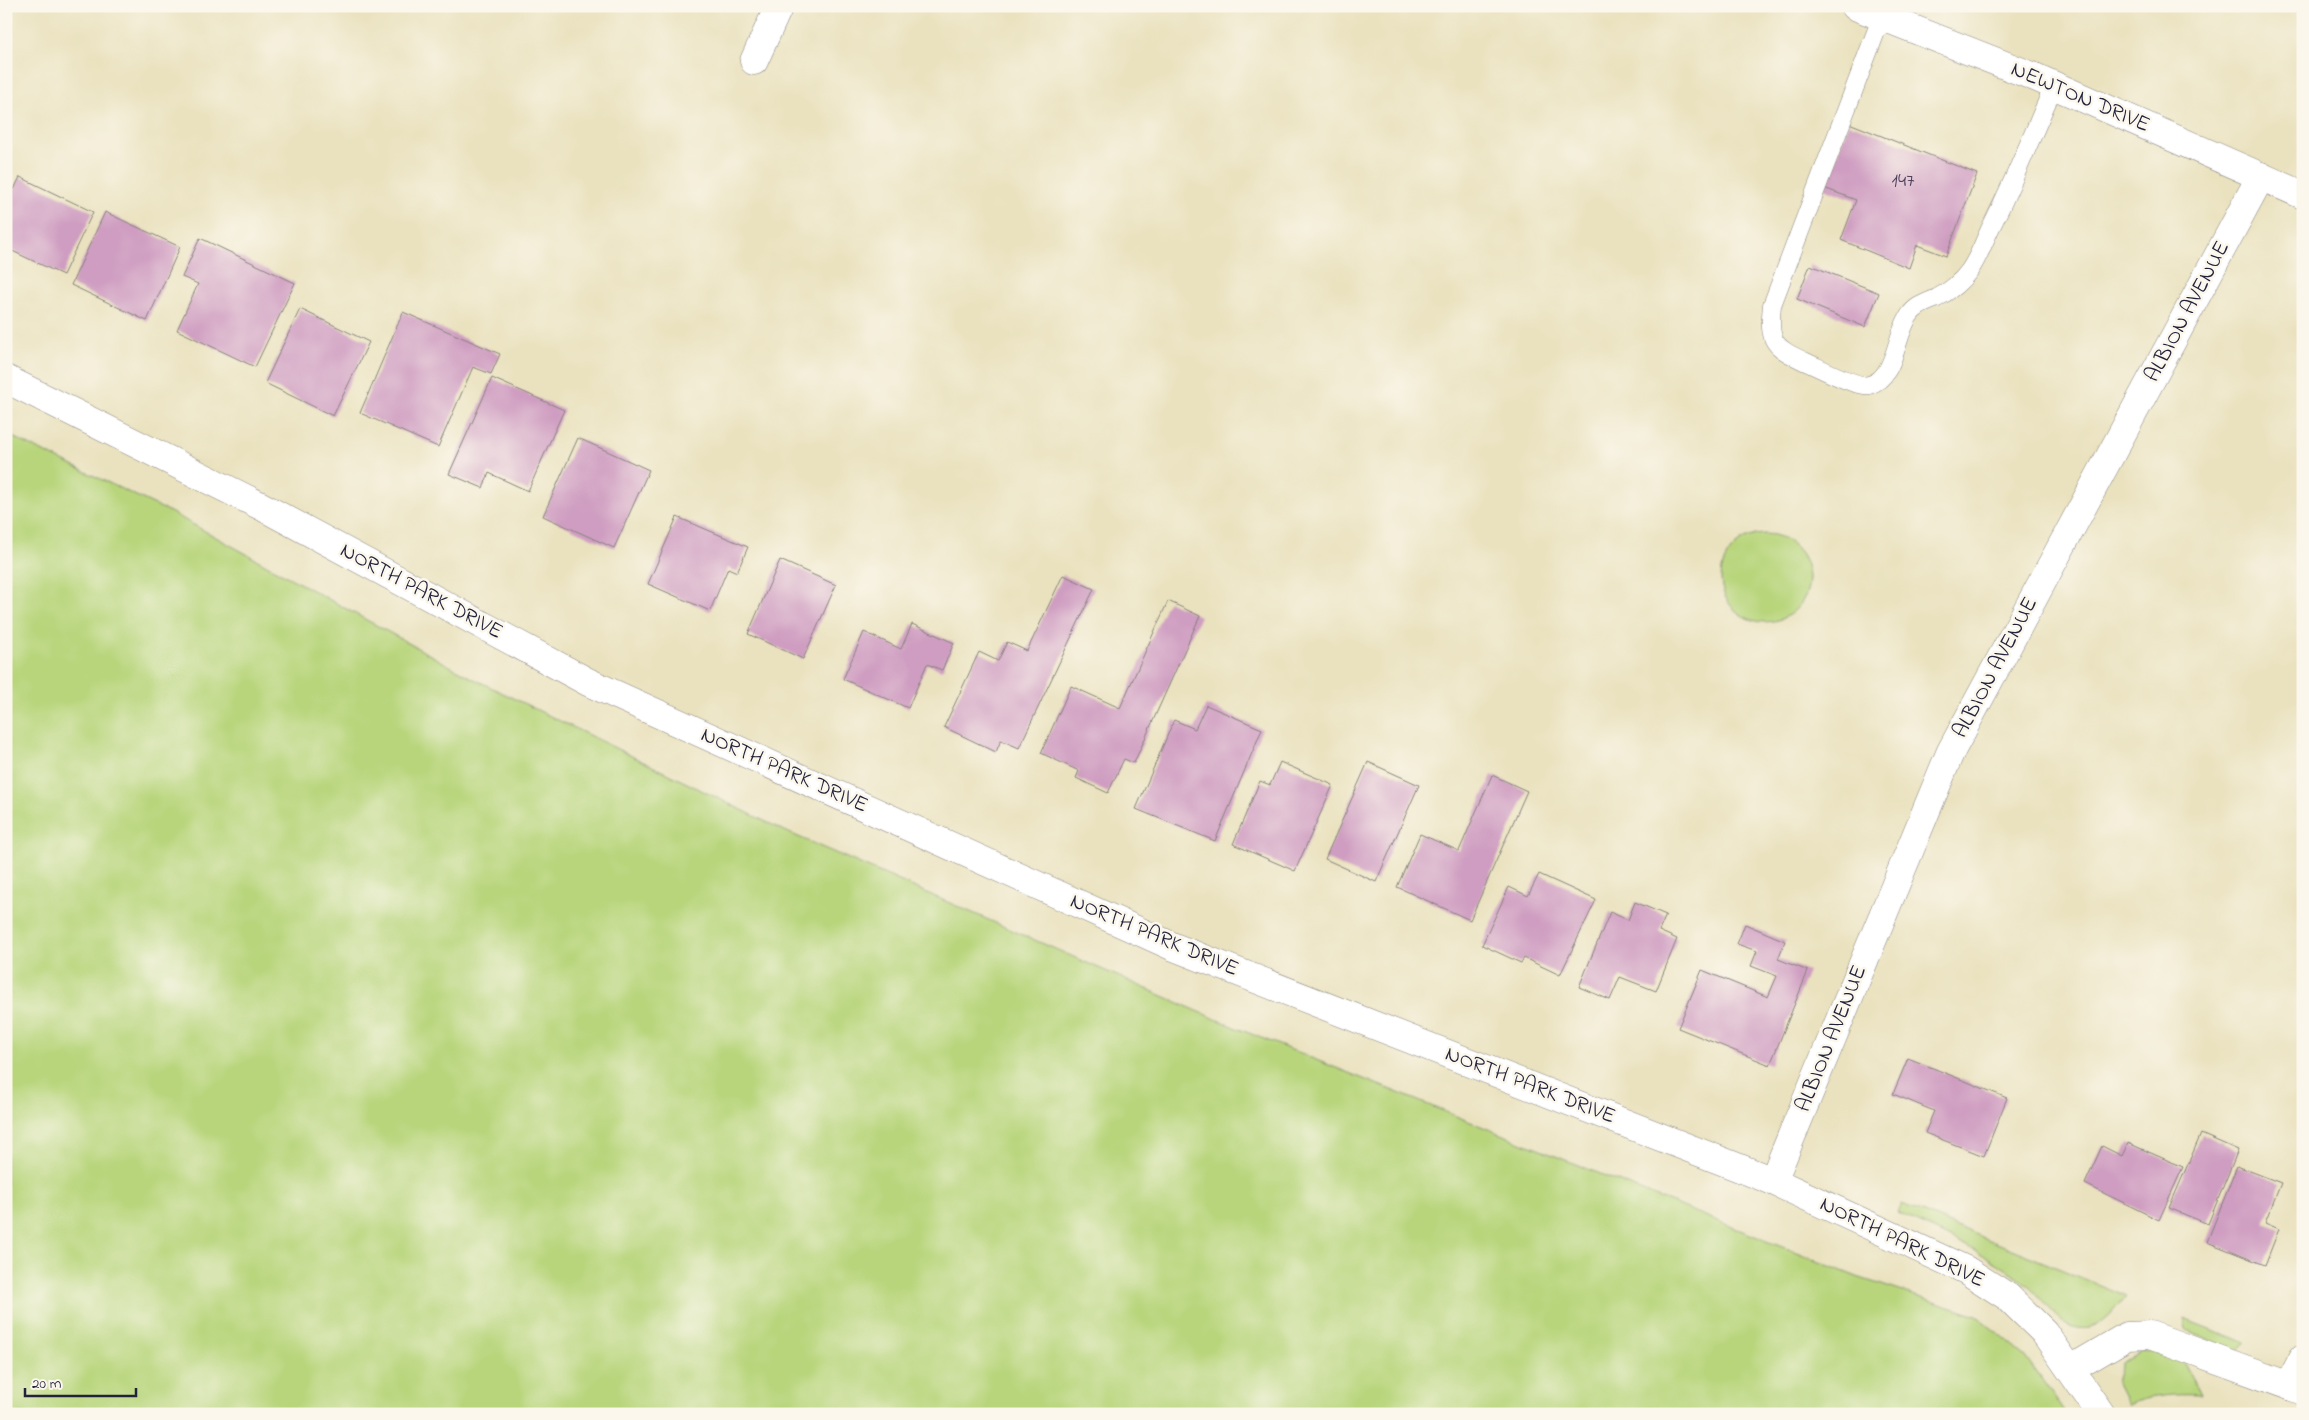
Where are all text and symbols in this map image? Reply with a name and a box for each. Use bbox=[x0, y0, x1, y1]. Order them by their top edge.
street label: NEWTON DRIVE bbox=[2005, 54, 2155, 142]
house number: 147 bbox=[1892, 167, 1914, 196]
street label: ALBION AVENUE bbox=[2137, 236, 2239, 388]
street label: NORTH PARK DRIVE bbox=[334, 536, 508, 648]
street label: ALBION AVENUE bbox=[1945, 592, 2047, 744]
street label: NORTH PARK DRIVE bbox=[695, 720, 873, 822]
street label: NORTH PARK DRIVE bbox=[1065, 886, 1243, 986]
street label: ALBION AVENUE bbox=[1788, 961, 1876, 1117]
street label: NORTH PARK DRIVE bbox=[1440, 1039, 1620, 1133]
street label: NORTH PARK DRIVE bbox=[1814, 1189, 1990, 1297]
scale bar bbox=[25, 1365, 136, 1397]
text: 20 m bbox=[32, 1373, 62, 1395]

